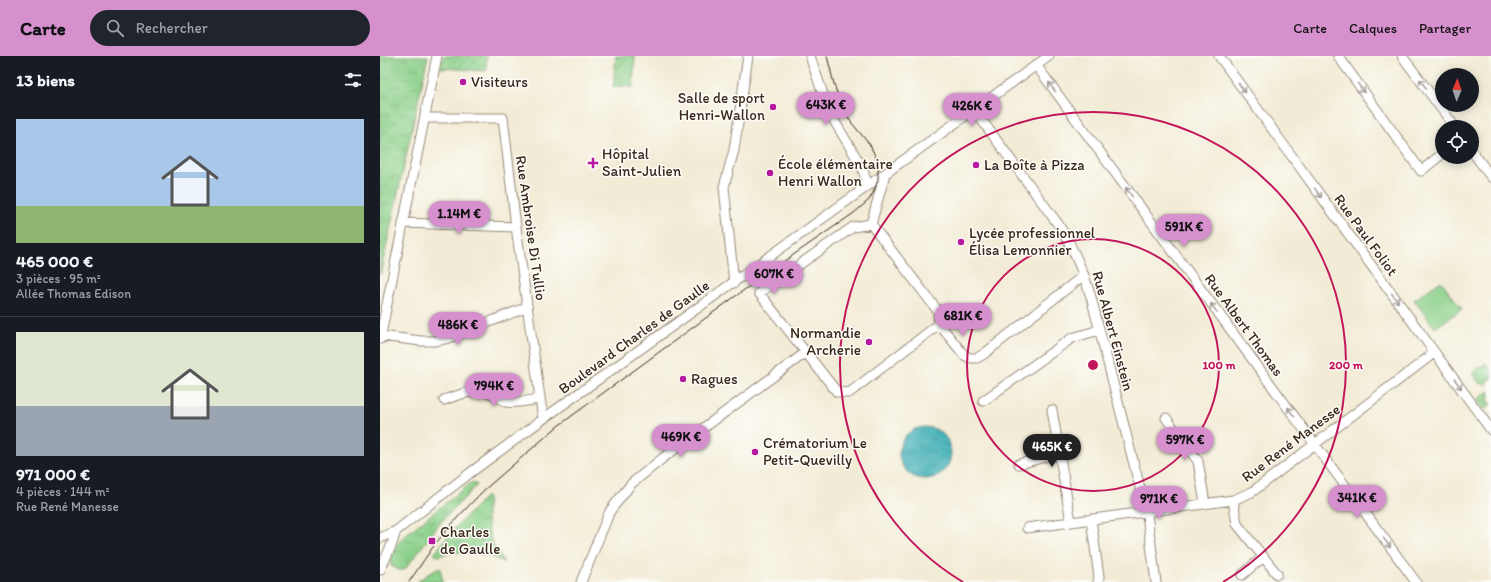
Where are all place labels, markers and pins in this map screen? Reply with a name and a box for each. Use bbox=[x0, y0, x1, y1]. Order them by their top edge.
place label: Visiteurs bbox=[471, 73, 528, 91]
marker: Visiteurs bbox=[458, 77, 468, 87]
place label: Salle de sport Henri-Wallon bbox=[678, 89, 765, 124]
pin: 643K € bbox=[793, 92, 859, 126]
pin: 426K € bbox=[939, 93, 1005, 127]
marker: Salle de sport Henri-Wallon bbox=[768, 102, 778, 112]
place label: Hôpital Saint-Julien bbox=[602, 145, 682, 180]
place label: École élémentaire Henri Wallon bbox=[778, 155, 893, 190]
place label: La Boîte à Pizza bbox=[984, 156, 1085, 174]
marker: Hôpital Saint-Julien bbox=[587, 157, 599, 169]
marker: La Boîte à Pizza bbox=[971, 160, 981, 170]
marker: École élémentaire Henri Wallon bbox=[765, 168, 775, 178]
pin: 1.14M € bbox=[422, 201, 496, 235]
pin: 591K € bbox=[1151, 214, 1217, 248]
place label: Lycée professionnel Élisa Lemonnier bbox=[969, 224, 1096, 259]
marker: Lycée professionnel Élisa Lemonnier bbox=[956, 237, 966, 247]
pin: 607K € bbox=[741, 261, 807, 295]
pin: 681K € bbox=[930, 303, 996, 337]
pin: 486K € bbox=[425, 312, 491, 346]
place label: Normandie Archerie bbox=[790, 324, 861, 359]
marker: Normandie Archerie bbox=[864, 337, 874, 347]
centre of rings bbox=[1086, 358, 1100, 372]
place label: Ragues bbox=[691, 370, 738, 388]
pin: 794K € bbox=[461, 373, 527, 407]
marker: Ragues bbox=[678, 374, 688, 384]
pin: 469K € bbox=[648, 424, 714, 458]
pin: 597K € bbox=[1152, 427, 1218, 461]
place label: Crématorium Le Petit-Quevilly bbox=[763, 434, 867, 469]
pin: 465K € bbox=[1019, 434, 1085, 468]
marker: Crématorium Le Petit-Quevilly bbox=[750, 447, 760, 457]
pin: 341K € bbox=[1324, 485, 1390, 519]
pin: 971K € bbox=[1126, 486, 1192, 520]
place label: Charles de Gaulle bbox=[440, 523, 500, 558]
marker: Charles de Gaulle bbox=[427, 536, 437, 546]

